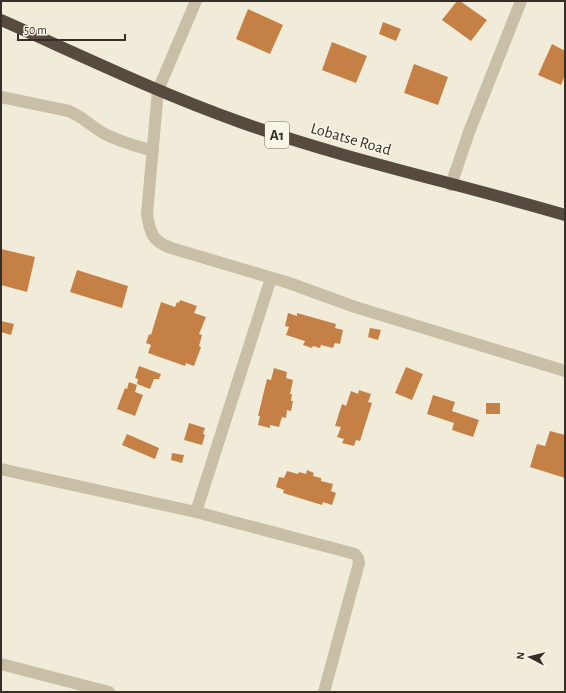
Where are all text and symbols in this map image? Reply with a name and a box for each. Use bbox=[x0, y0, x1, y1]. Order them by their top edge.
scale bar bbox=[18, 16, 125, 42]
text: 50 m bbox=[24, 24, 47, 36]
street label: Lobatse Road bbox=[309, 120, 393, 158]
road number: A1 bbox=[265, 122, 289, 148]
north arrow bbox=[510, 637, 550, 677]
text: N bbox=[515, 651, 526, 660]

